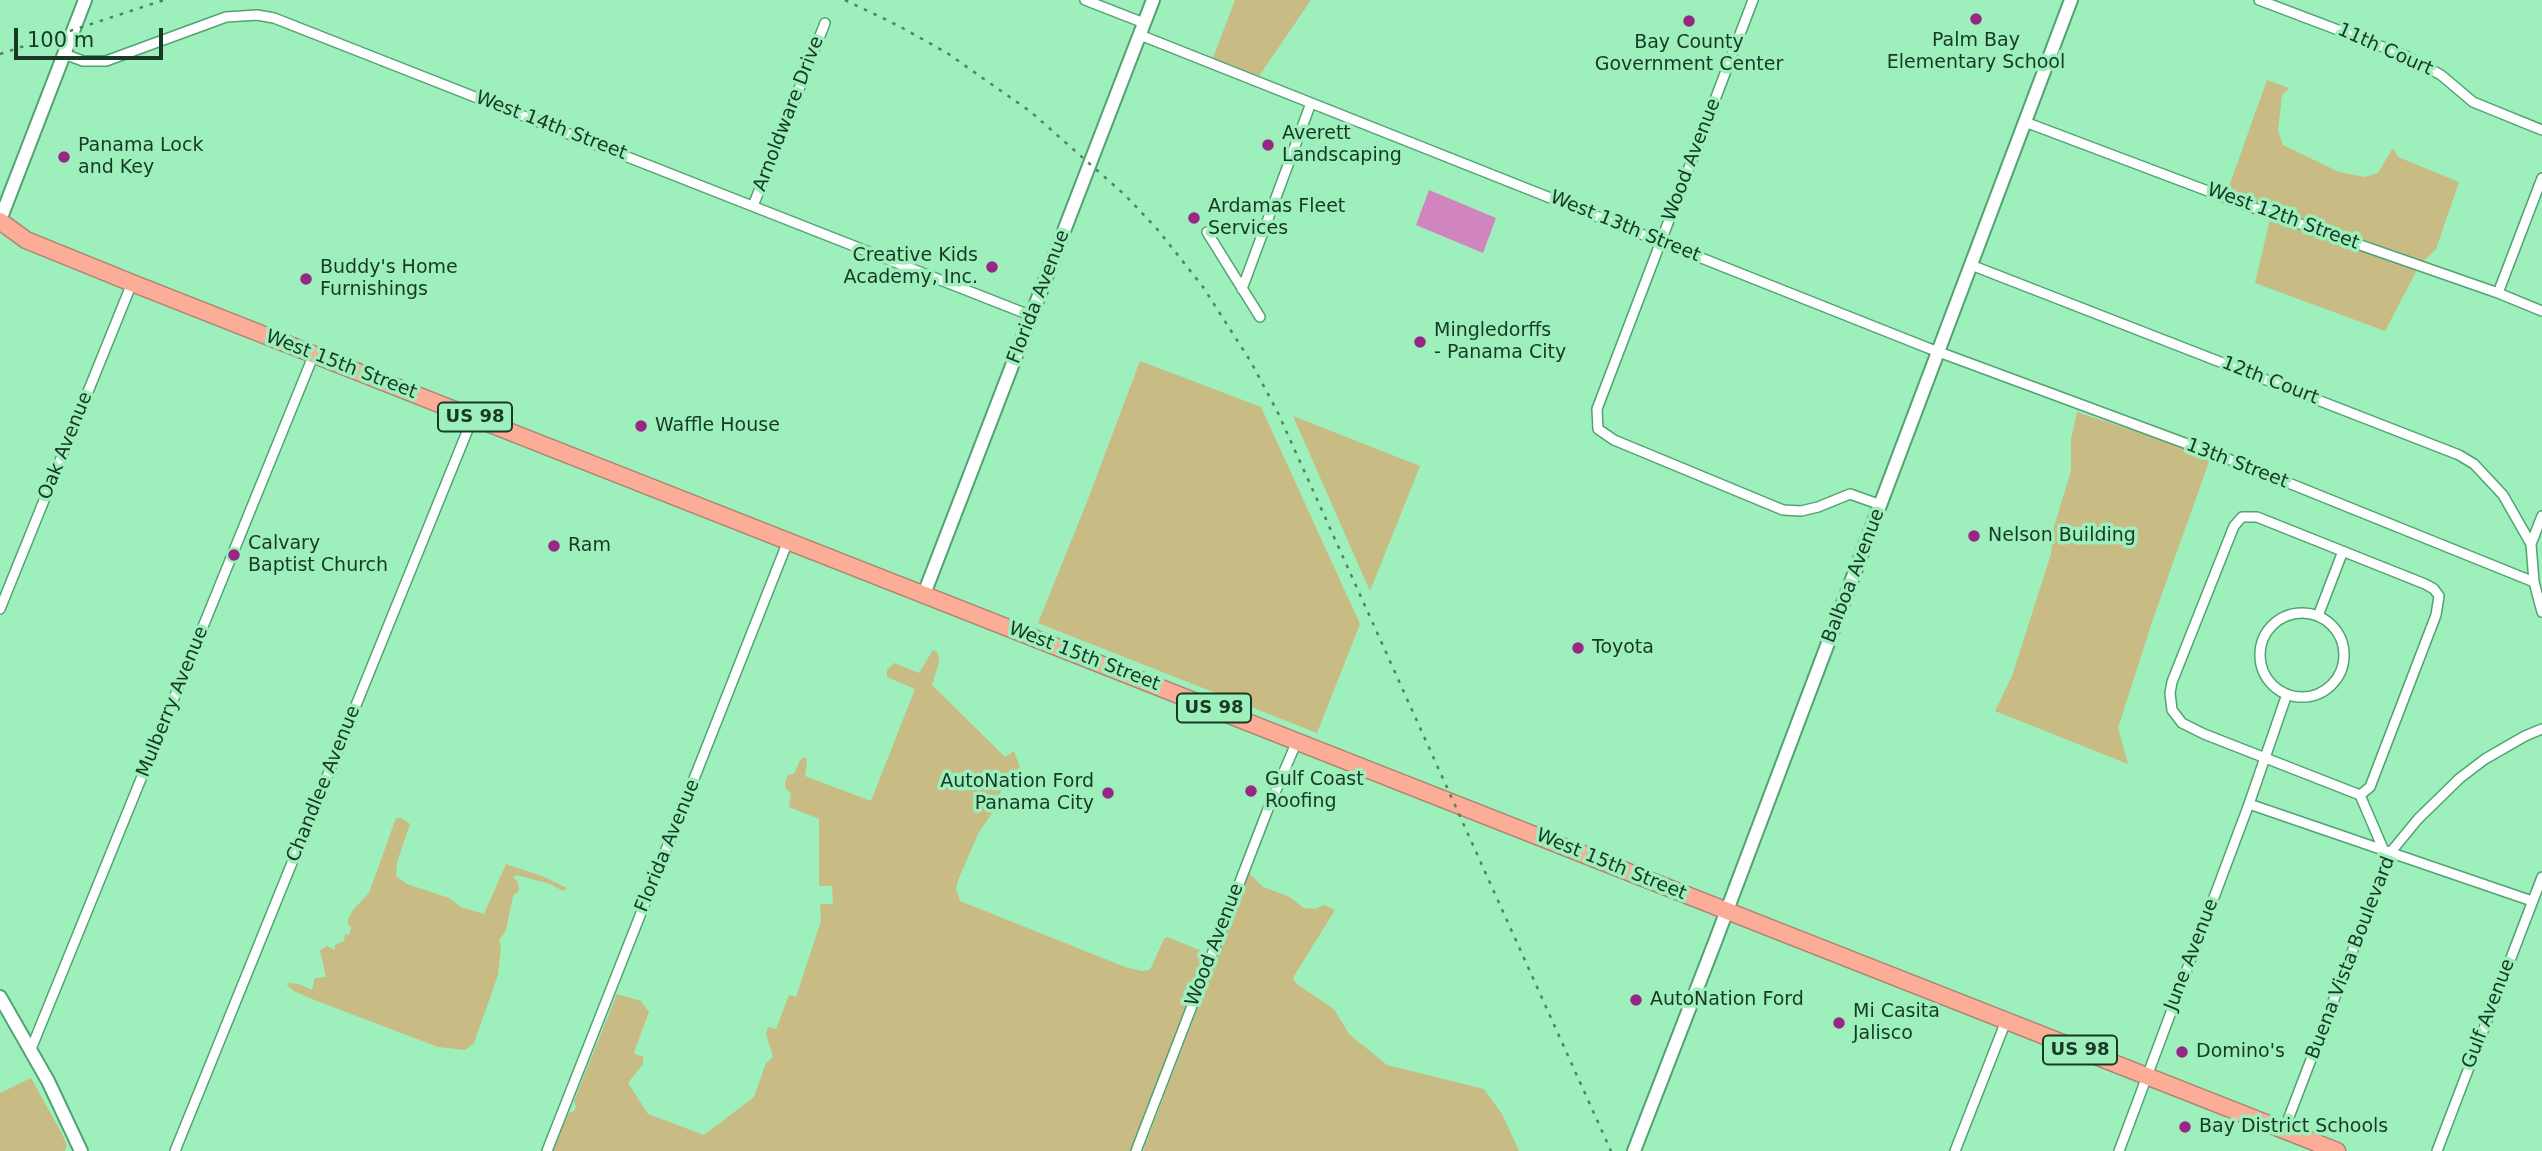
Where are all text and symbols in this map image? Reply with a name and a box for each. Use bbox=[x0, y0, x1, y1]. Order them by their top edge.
marker: Palm Bay Elementary School bbox=[1968, 11, 1984, 27]
marker: Bay County Government Center bbox=[1681, 13, 1697, 29]
scale bar bbox=[18, 14, 166, 58]
street label: 11th Court bbox=[2334, 19, 2436, 81]
text: 100 m bbox=[27, 28, 94, 52]
place label: Palm Bay Elementary School bbox=[1887, 30, 2065, 74]
place label: Bay County Government Center bbox=[1595, 32, 1783, 76]
street label: Arnoldware Drive bbox=[749, 33, 829, 195]
street label: West 14th Street bbox=[472, 87, 630, 165]
street label: Wood Avenue bbox=[1658, 95, 1726, 225]
place label: Averett Landscaping bbox=[1282, 123, 1402, 167]
place label: Panama Lock and Key bbox=[78, 135, 203, 179]
marker: Averett Landscaping bbox=[1260, 137, 1276, 153]
marker: Panama Lock and Key bbox=[56, 149, 72, 165]
street label: West 12th Street bbox=[2204, 179, 2362, 255]
street label: West 13th Street bbox=[1546, 186, 1704, 268]
place label: Ardamas Fleet Services bbox=[1208, 196, 1345, 240]
marker: Ardamas Fleet Services bbox=[1186, 210, 1202, 226]
street label: Florida Avenue bbox=[1003, 227, 1075, 367]
place label: Creative Kids Academy, Inc. bbox=[844, 245, 978, 289]
place label: Buddy's Home Furnishings bbox=[320, 257, 458, 301]
marker: Creative Kids Academy, Inc. bbox=[984, 259, 1000, 275]
marker: Buddy's Home Furnishings bbox=[298, 271, 314, 287]
place label: Mingledorffs - Panama City bbox=[1434, 320, 1566, 364]
street label: West 15th Street bbox=[262, 326, 420, 404]
marker: Mingledorffs - Panama City bbox=[1412, 334, 1428, 350]
street label: 12th Court bbox=[2218, 352, 2322, 410]
street label: Oak Avenue bbox=[34, 389, 98, 503]
road number: US 98 bbox=[438, 402, 512, 432]
place label: Waffle House bbox=[655, 415, 780, 437]
marker: Waffle House bbox=[633, 418, 649, 434]
street label: 13th Street bbox=[2183, 434, 2291, 494]
street label: Balboa Avenue bbox=[1818, 506, 1890, 646]
place label: Nelson Building bbox=[1988, 525, 2136, 547]
marker: Nelson Building bbox=[1966, 528, 1982, 544]
place label: Calvary Baptist Church bbox=[248, 533, 388, 577]
place label: Ram bbox=[568, 535, 611, 557]
marker: Ram bbox=[546, 538, 562, 554]
marker: Calvary Baptist Church bbox=[226, 547, 242, 563]
street label: West 15th Street bbox=[1005, 618, 1163, 696]
street label: Mulberry Avenue bbox=[132, 623, 214, 781]
place label: Toyota bbox=[1592, 637, 1654, 659]
marker: Toyota bbox=[1570, 640, 1586, 656]
road number: US 98 bbox=[1177, 694, 1251, 722]
street label: Chandlee Avenue bbox=[282, 703, 366, 865]
place label: Gulf Coast Roofing bbox=[1265, 769, 1364, 813]
place label: AutoNation Ford Panama City bbox=[940, 771, 1094, 815]
street label: Florida Avenue bbox=[631, 776, 705, 916]
marker: Gulf Coast Roofing bbox=[1243, 783, 1259, 799]
marker: AutoNation Ford Panama City bbox=[1100, 785, 1116, 801]
street label: West 15th Street bbox=[1532, 824, 1690, 906]
street label: Buena Vista Boulevard bbox=[2302, 853, 2400, 1063]
street label: Wood Avenue bbox=[1181, 880, 1249, 1010]
street label: June Avenue bbox=[2160, 896, 2224, 1014]
street label: Gulf Avenue bbox=[2458, 956, 2520, 1072]
place label: AutoNation Ford bbox=[1650, 989, 1804, 1011]
marker: AutoNation Ford bbox=[1628, 992, 1644, 1008]
place label: Mi Casita Jalisco bbox=[1853, 1001, 1940, 1045]
marker: Mi Casita Jalisco bbox=[1831, 1015, 1847, 1031]
road number: US 98 bbox=[2043, 1036, 2117, 1064]
place label: Domino's bbox=[2196, 1041, 2285, 1063]
marker: Domino's bbox=[2174, 1044, 2190, 1060]
place label: Bay District Schools bbox=[2199, 1116, 2388, 1138]
marker: Bay District Schools bbox=[2177, 1119, 2193, 1135]

